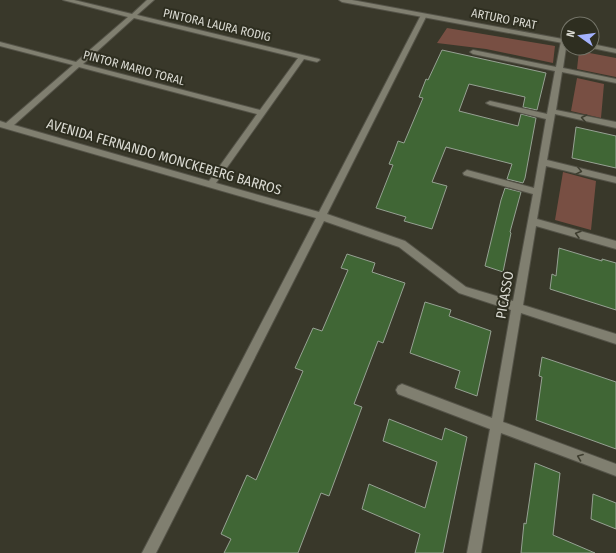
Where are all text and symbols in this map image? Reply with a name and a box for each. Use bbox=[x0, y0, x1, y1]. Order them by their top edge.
street label: PINTORA LAURA RODIG bbox=[162, 6, 272, 44]
street label: ARTURO PRAT bbox=[470, 6, 538, 32]
north arrow bbox=[560, 16, 600, 56]
text: N bbox=[564, 29, 578, 38]
street label: PINTOR MARIO TORAL bbox=[82, 48, 187, 88]
one-way arrow bbox=[580, 114, 587, 123]
street label: AVENIDA FERNANDO MONCKEBERG BARROS bbox=[45, 115, 283, 199]
one-way arrow bbox=[576, 166, 583, 175]
one-way arrow bbox=[575, 230, 582, 239]
street label: PICASSO bbox=[492, 270, 518, 320]
one-way arrow bbox=[576, 453, 583, 461]

